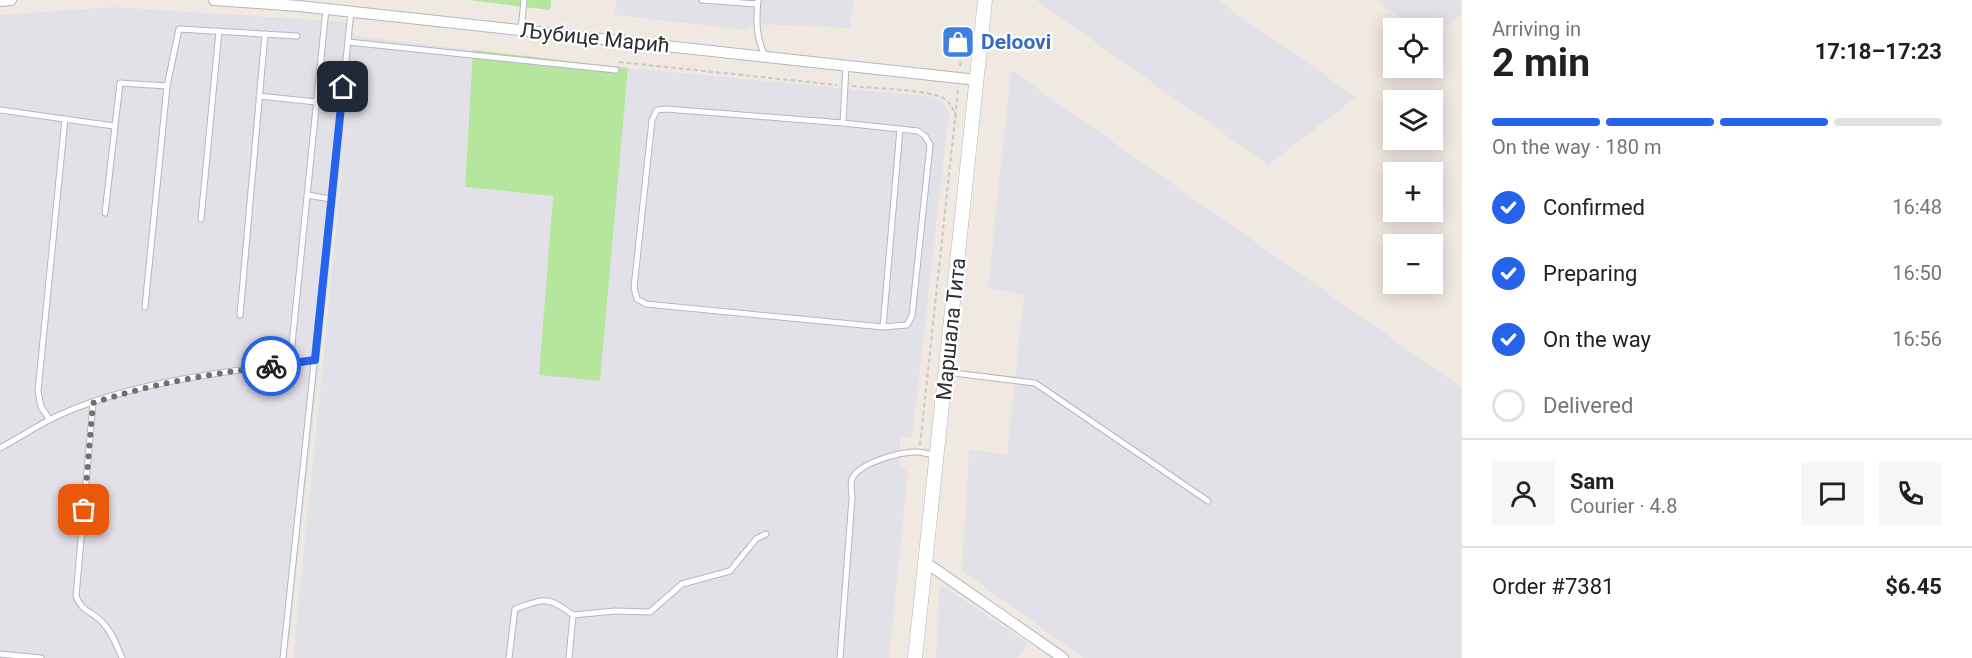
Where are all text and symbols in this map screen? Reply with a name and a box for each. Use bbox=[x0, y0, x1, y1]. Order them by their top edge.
text: Arriving in bbox=[1492, 17, 1581, 41]
street label: Љубице Марић bbox=[519, 18, 671, 58]
map controls bbox=[1383, 18, 1443, 294]
button: locate bbox=[1383, 18, 1443, 78]
shop icon: Deloovi bbox=[940, 24, 976, 60]
place label: Deloovi bbox=[981, 30, 1051, 54]
text: 17:18–17:23 bbox=[1815, 39, 1942, 64]
text: 2 min bbox=[1492, 40, 1590, 86]
pin bbox=[317, 61, 368, 112]
icon: home bbox=[326, 70, 359, 103]
button: layers bbox=[1383, 90, 1443, 150]
text: On the way · 180 m bbox=[1492, 135, 1661, 159]
button: + bbox=[1383, 162, 1443, 222]
icon: check bbox=[1492, 191, 1525, 224]
text: Confirmed bbox=[1543, 195, 1645, 220]
text: 16:48 bbox=[1892, 195, 1942, 219]
button: − bbox=[1383, 234, 1443, 294]
street label: Маршала Тита bbox=[932, 257, 970, 401]
icon: check bbox=[1492, 257, 1525, 290]
text: Preparing bbox=[1543, 261, 1637, 286]
text: 16:50 bbox=[1892, 261, 1942, 285]
icon: check bbox=[1492, 323, 1525, 356]
text: On the way bbox=[1543, 327, 1651, 352]
text: 16:56 bbox=[1892, 327, 1942, 351]
courier bbox=[241, 336, 301, 396]
icon: bike bbox=[255, 350, 288, 383]
text: Delivered bbox=[1543, 393, 1633, 418]
button: person bbox=[1492, 462, 1555, 525]
button: chat bbox=[1801, 462, 1864, 525]
button: phone bbox=[1879, 462, 1942, 525]
text: Sam bbox=[1570, 469, 1614, 494]
pin bbox=[58, 484, 109, 535]
icon: bag bbox=[67, 493, 100, 526]
text: Courier · 4.8 bbox=[1570, 494, 1677, 518]
text: Order #7381 bbox=[1492, 574, 1614, 599]
text: $6.45 bbox=[1885, 574, 1942, 599]

